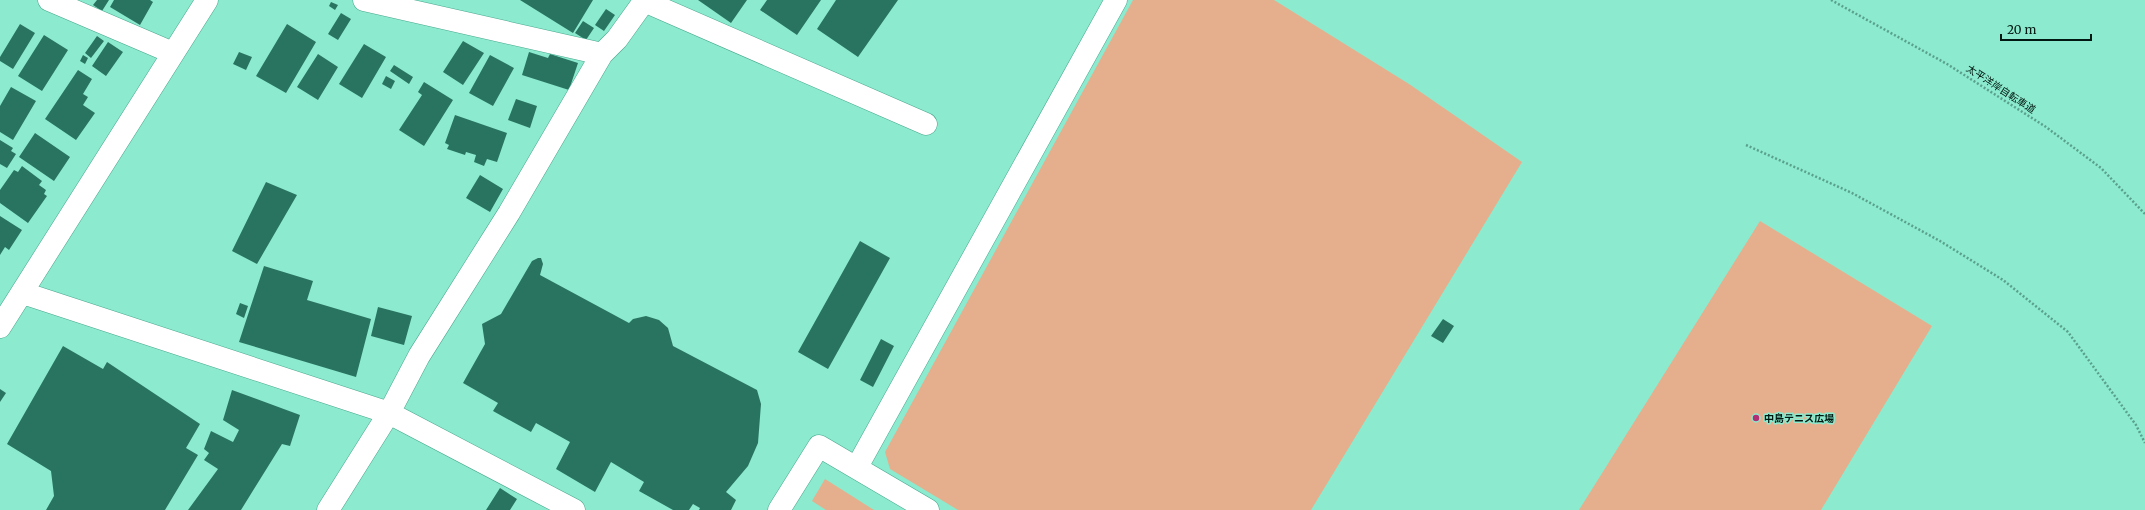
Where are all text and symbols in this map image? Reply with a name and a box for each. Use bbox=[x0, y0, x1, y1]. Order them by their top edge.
scale bar bbox=[2001, 16, 2091, 42]
text: 20 m bbox=[2007, 22, 2036, 37]
street label: 太平洋岸自転車道 bbox=[1964, 62, 2038, 116]
place label: 中島テニス広場 bbox=[1764, 412, 1834, 425]
marker: 中島テニス広場 bbox=[1751, 413, 1761, 423]

